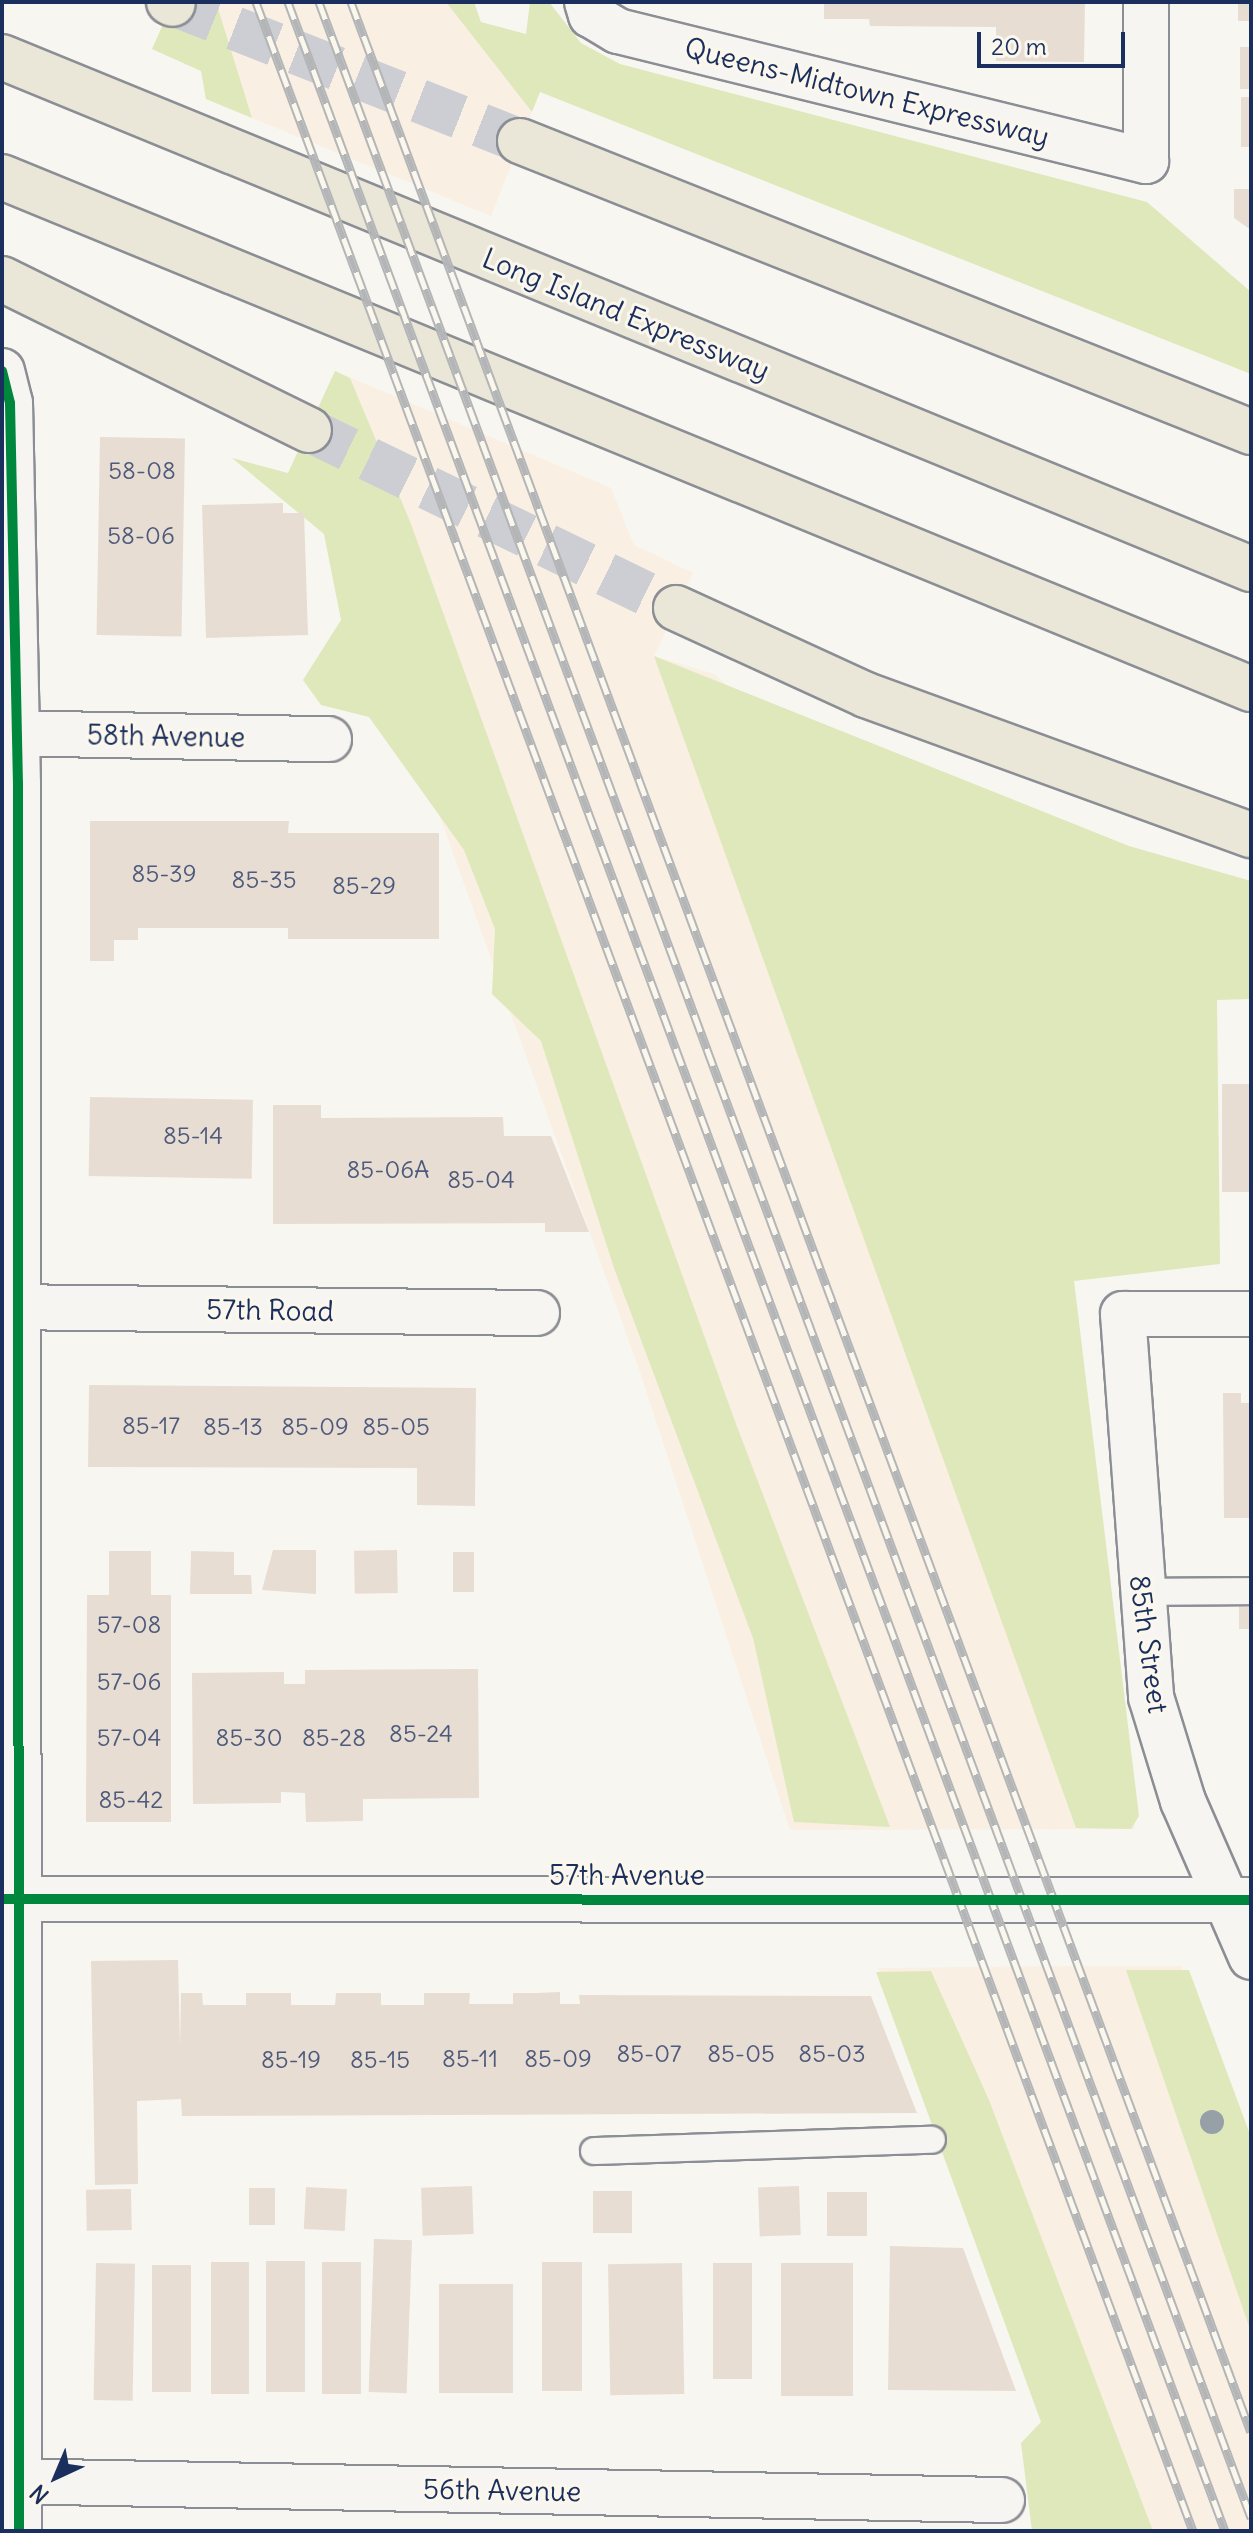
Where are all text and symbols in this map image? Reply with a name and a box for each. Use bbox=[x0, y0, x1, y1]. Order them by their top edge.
scale bar bbox=[981, 16, 1129, 66]
street label: Queens-Midtown Expressway bbox=[681, 30, 1053, 154]
text: 20 m bbox=[991, 31, 1047, 61]
street label: Long Island Expressway bbox=[478, 241, 774, 387]
house number: 58-08 bbox=[108, 457, 176, 485]
house number: 58-06 bbox=[107, 522, 175, 550]
street label: 58th Avenue bbox=[87, 718, 245, 754]
house number: 85-39 bbox=[132, 860, 196, 888]
house number: 85-35 bbox=[232, 866, 296, 894]
house number: 85-29 bbox=[332, 872, 396, 900]
house number: 85-14 bbox=[163, 1122, 223, 1150]
house number: 85-06A bbox=[347, 1156, 429, 1184]
house number: 85-04 bbox=[447, 1166, 515, 1194]
street label: 57th Road bbox=[206, 1292, 334, 1328]
house number: 85-17 bbox=[122, 1412, 180, 1440]
house number: 85-13 bbox=[203, 1413, 263, 1441]
house number: 85-09 bbox=[281, 1413, 349, 1441]
house number: 85-05 bbox=[362, 1413, 430, 1441]
street label: 85th Street bbox=[1123, 1573, 1175, 1715]
house number: 57-08 bbox=[97, 1611, 161, 1639]
house number: 57-06 bbox=[97, 1668, 161, 1696]
house number: 85-24 bbox=[389, 1720, 453, 1748]
house number: 57-04 bbox=[97, 1724, 161, 1752]
house number: 85-30 bbox=[216, 1724, 282, 1752]
house number: 85-28 bbox=[302, 1724, 366, 1752]
house number: 85-42 bbox=[99, 1786, 163, 1814]
street label: 57th Avenue bbox=[549, 1858, 705, 1892]
house number: 85-07 bbox=[616, 2040, 682, 2068]
house number: 85-05 bbox=[707, 2040, 775, 2068]
house number: 85-03 bbox=[798, 2040, 866, 2068]
house number: 85-11 bbox=[442, 2045, 498, 2073]
house number: 85-09 bbox=[524, 2045, 592, 2073]
house number: 85-19 bbox=[261, 2046, 321, 2074]
house number: 85-15 bbox=[350, 2046, 410, 2074]
north arrow bbox=[16, 2437, 96, 2517]
street label: 56th Avenue bbox=[423, 2472, 581, 2508]
text: N bbox=[24, 2479, 55, 2510]

